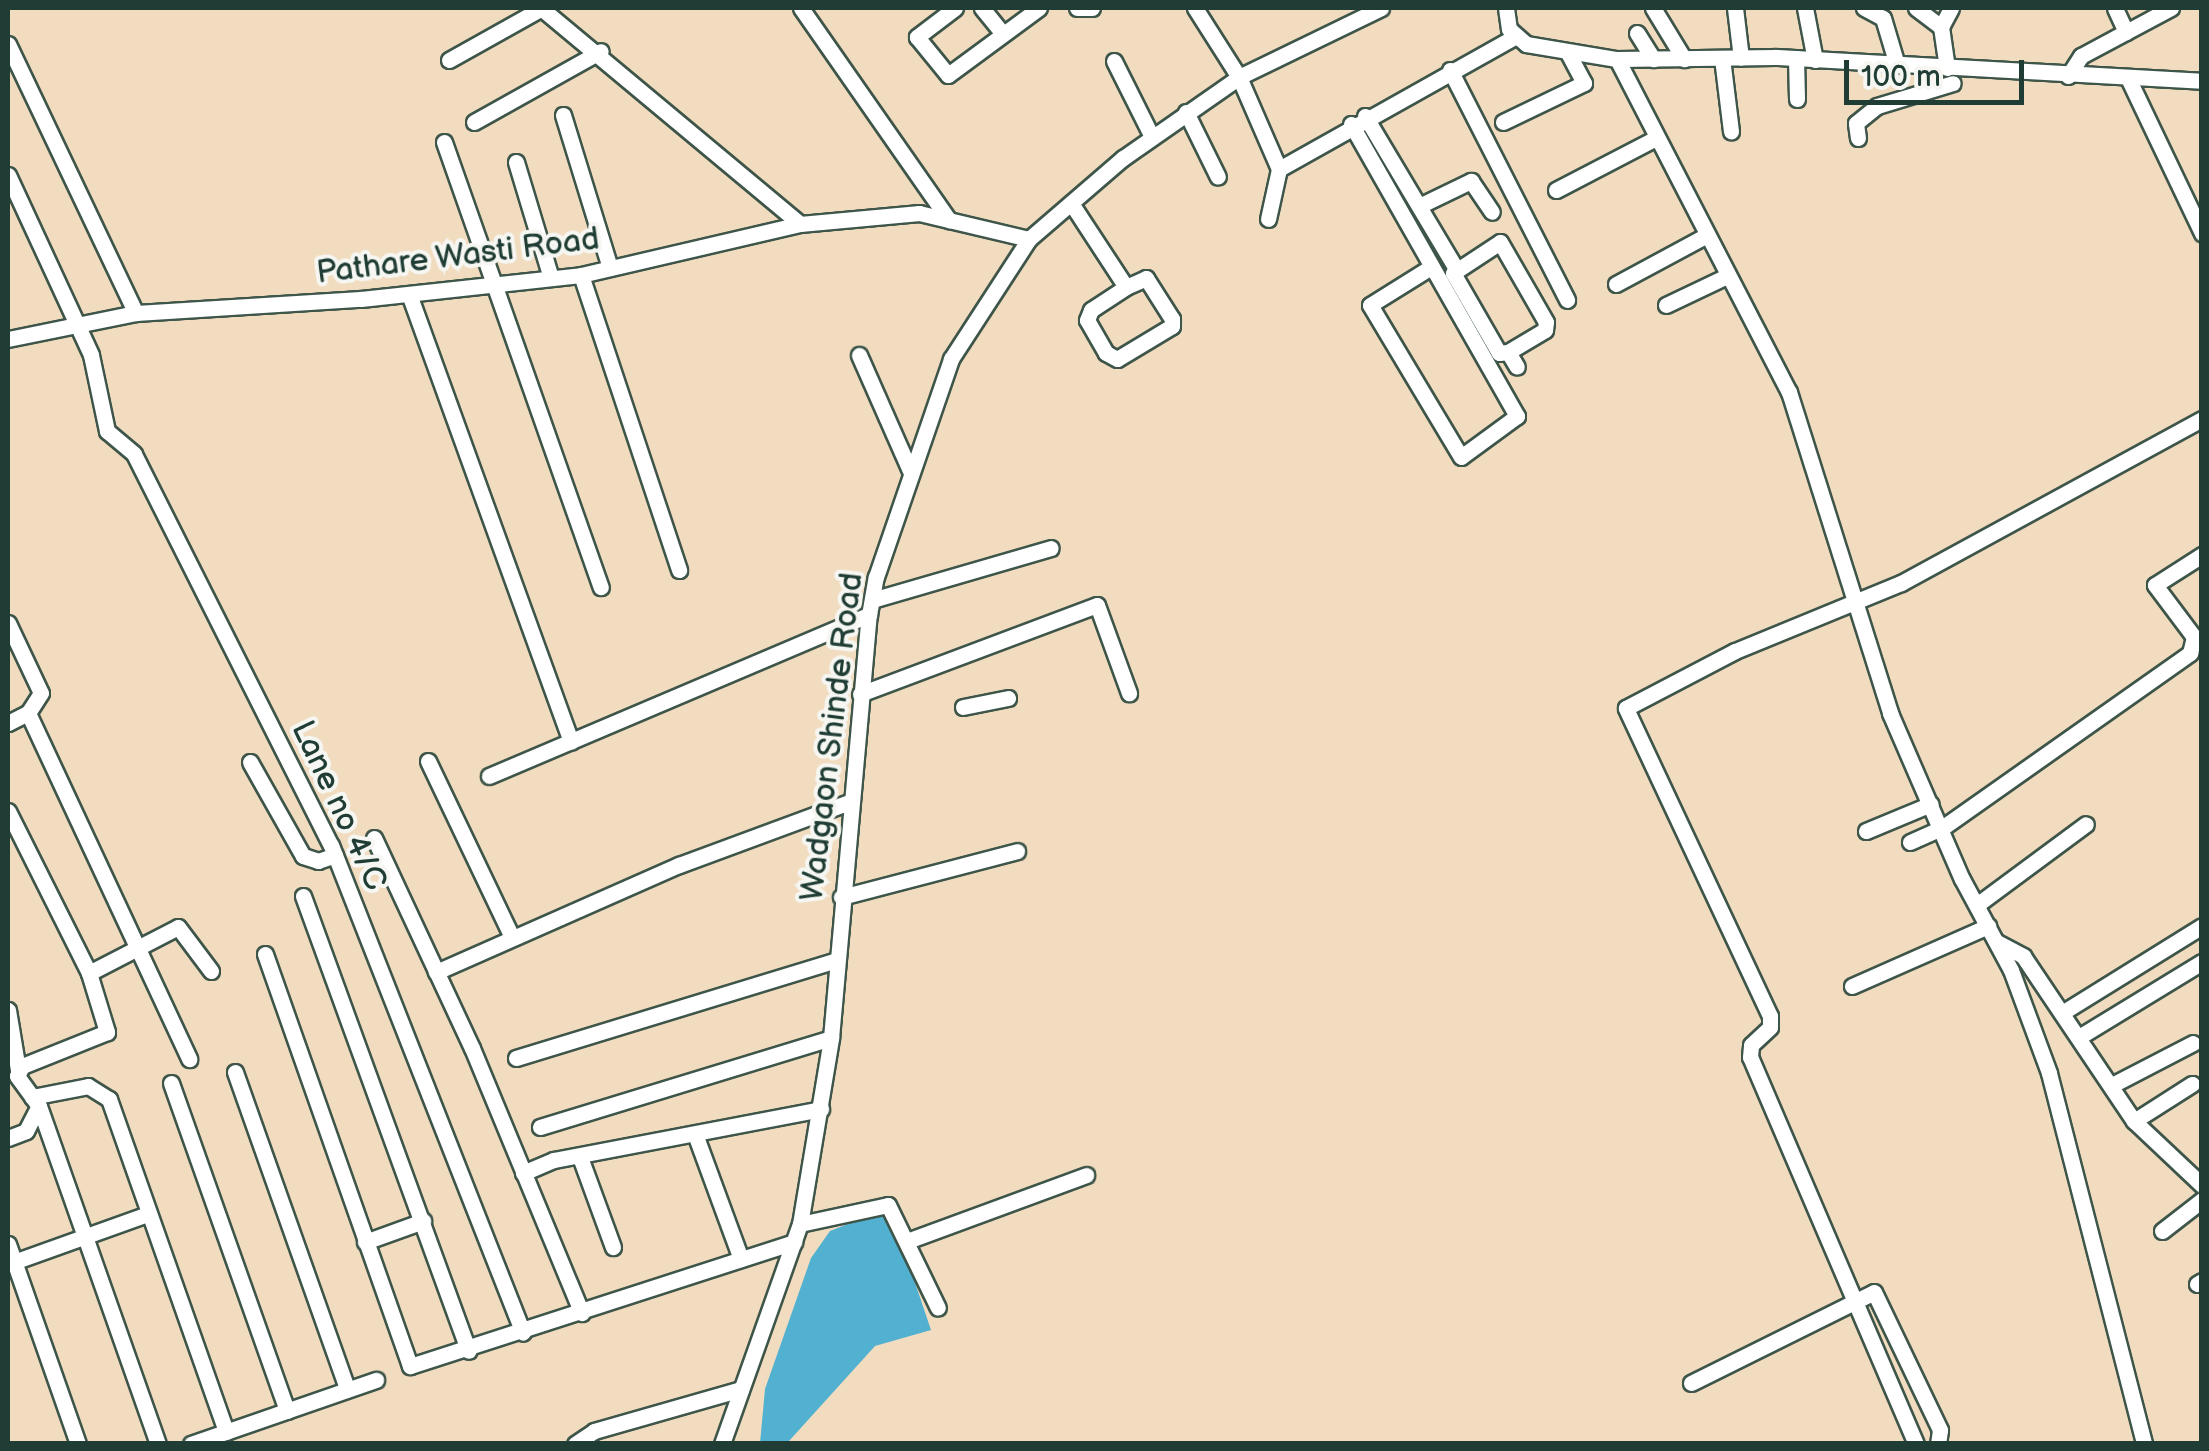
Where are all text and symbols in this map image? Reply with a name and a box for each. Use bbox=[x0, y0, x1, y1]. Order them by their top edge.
scale bar bbox=[1849, 40, 2029, 102]
text: 100 m bbox=[1861, 59, 1941, 95]
street label: Pathare Wasti Road bbox=[314, 221, 602, 293]
street label: Wadgaon Shinde Road bbox=[794, 570, 872, 904]
street label: Lane no 4/C bbox=[282, 715, 394, 897]

